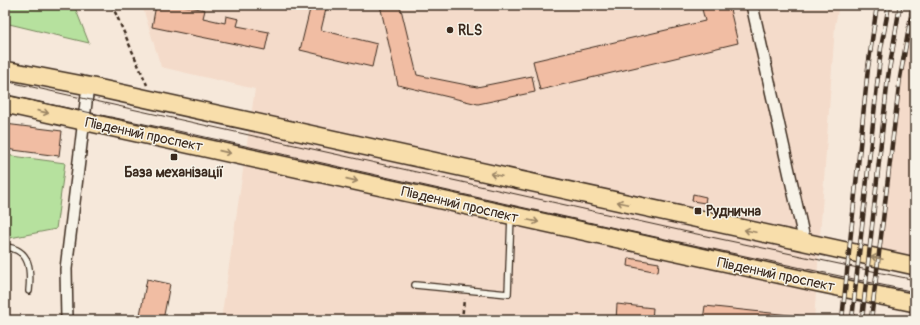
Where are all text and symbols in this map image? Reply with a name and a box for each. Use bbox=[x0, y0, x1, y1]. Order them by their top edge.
place label: RLS bbox=[458, 22, 482, 39]
marker: RLS bbox=[445, 25, 455, 35]
one-way arrow bbox=[36, 108, 49, 116]
street label: Південний проспект bbox=[84, 114, 204, 155]
one-way arrow bbox=[218, 148, 231, 156]
marker: База механізації bbox=[169, 152, 179, 162]
place label: База механізації bbox=[124, 164, 224, 181]
one-way arrow bbox=[490, 171, 503, 179]
one-way arrow bbox=[345, 177, 358, 185]
street label: Південний проспект bbox=[400, 183, 520, 226]
one-way arrow bbox=[617, 199, 630, 207]
place label: Руднична bbox=[706, 203, 762, 220]
marker: Руднична bbox=[693, 206, 703, 216]
one-way arrow bbox=[526, 217, 539, 225]
one-way arrow bbox=[744, 226, 757, 234]
one-way arrow bbox=[871, 253, 884, 261]
street label: Південний проспект bbox=[716, 254, 836, 295]

